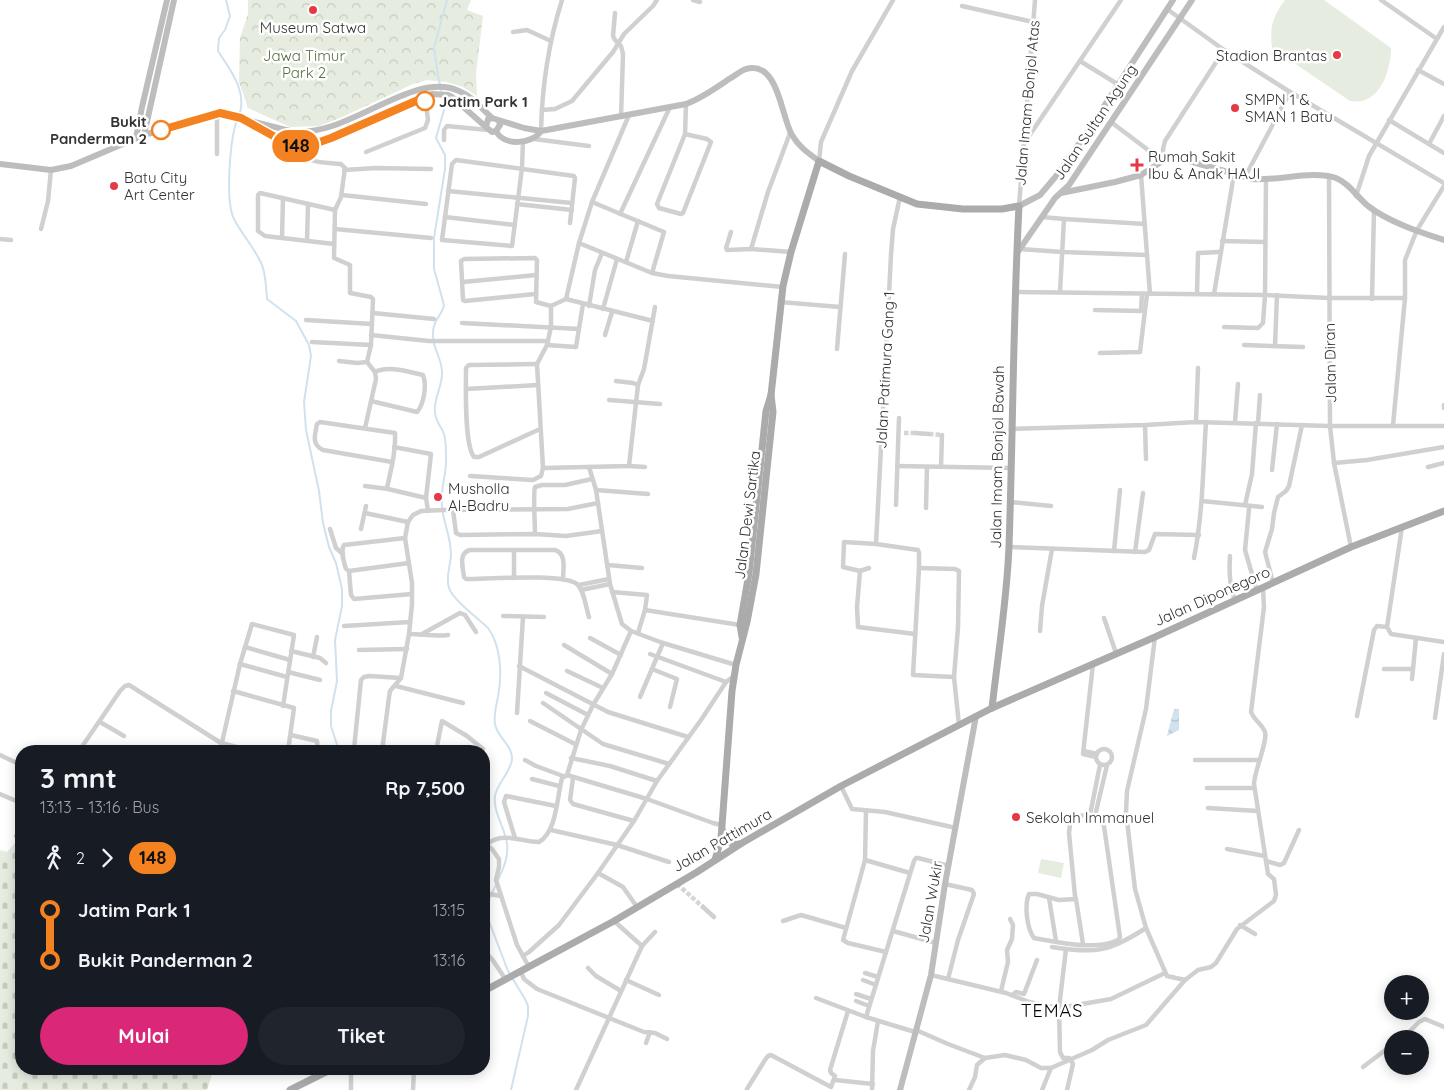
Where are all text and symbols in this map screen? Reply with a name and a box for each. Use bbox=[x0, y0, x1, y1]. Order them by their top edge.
marker: Museum Satwa bbox=[307, 4, 319, 16]
place label: Museum Satwa bbox=[260, 18, 366, 37]
street label: Jalan Imam Bonjol Atas bbox=[1010, 19, 1044, 187]
park label: Jawa Timur Park 2 bbox=[263, 46, 345, 82]
place label: Stadion Brantas bbox=[1216, 46, 1327, 65]
marker: Stadion Brantas bbox=[1331, 49, 1343, 61]
street label: Jalan Sultan Agung bbox=[1049, 60, 1141, 184]
place label: SMPN 1 & SMAN 1 Batu bbox=[1245, 90, 1333, 126]
marker: Jatim Park 1 bbox=[415, 91, 435, 111]
place label: Jatim Park 1 bbox=[439, 92, 528, 111]
marker: SMPN 1 & SMAN 1 Batu bbox=[1229, 102, 1241, 114]
place label: Bukit Panderman 2 bbox=[50, 112, 147, 148]
marker: Bukit Panderman 2 bbox=[151, 120, 171, 140]
line badge: 148 bbox=[267, 130, 325, 162]
text: 148 bbox=[282, 134, 310, 157]
place label: Rumah Sakit Ibu & Anak HAJI bbox=[1148, 147, 1260, 183]
marker: Rumah Sakit Ibu & Anak HAJI bbox=[1130, 158, 1144, 172]
place label: Batu City Art Center bbox=[124, 168, 195, 204]
marker: Batu City Art Center bbox=[108, 180, 120, 192]
street label: Jalan Patimura Gang 1 bbox=[871, 291, 899, 449]
street label: Jalan Diran bbox=[1320, 323, 1340, 403]
street label: Jalan Imam Bonjol Bawah bbox=[986, 365, 1008, 549]
street label: Jalan Dewi Sartika bbox=[730, 450, 764, 580]
place label: Musholla Al-Badru bbox=[448, 479, 510, 515]
marker: Musholla Al-Badru bbox=[432, 491, 444, 503]
street label: Jalan Diponegoro bbox=[1151, 562, 1273, 630]
text: 3 mnt bbox=[40, 760, 117, 795]
text: Rp 7,500 bbox=[385, 776, 465, 800]
text: 13:13 – 13:16 · Bus bbox=[40, 797, 159, 817]
street label: Jalan Pattimura bbox=[669, 804, 775, 876]
place label: Sekolah Immanuel bbox=[1026, 808, 1154, 827]
marker: Sekolah Immanuel bbox=[1010, 811, 1022, 823]
icon: walk bbox=[40, 844, 68, 872]
icon: forward bbox=[93, 844, 121, 872]
text: 148 bbox=[139, 846, 166, 869]
text: 2 bbox=[76, 848, 85, 868]
street label: Jalan Wukir bbox=[913, 859, 947, 944]
text: Jatim Park 1 bbox=[78, 898, 191, 922]
text: 13:15 bbox=[433, 900, 465, 920]
text: Bukit Panderman 2 bbox=[78, 948, 253, 972]
text: 13:16 bbox=[433, 950, 465, 970]
map controls bbox=[1384, 975, 1429, 1075]
button: + bbox=[1384, 975, 1429, 1020]
district label: TEMAS bbox=[1021, 999, 1083, 1022]
button: Mulai bbox=[40, 1007, 248, 1065]
button: Tiket bbox=[258, 1007, 465, 1065]
button: − bbox=[1384, 1030, 1429, 1075]

